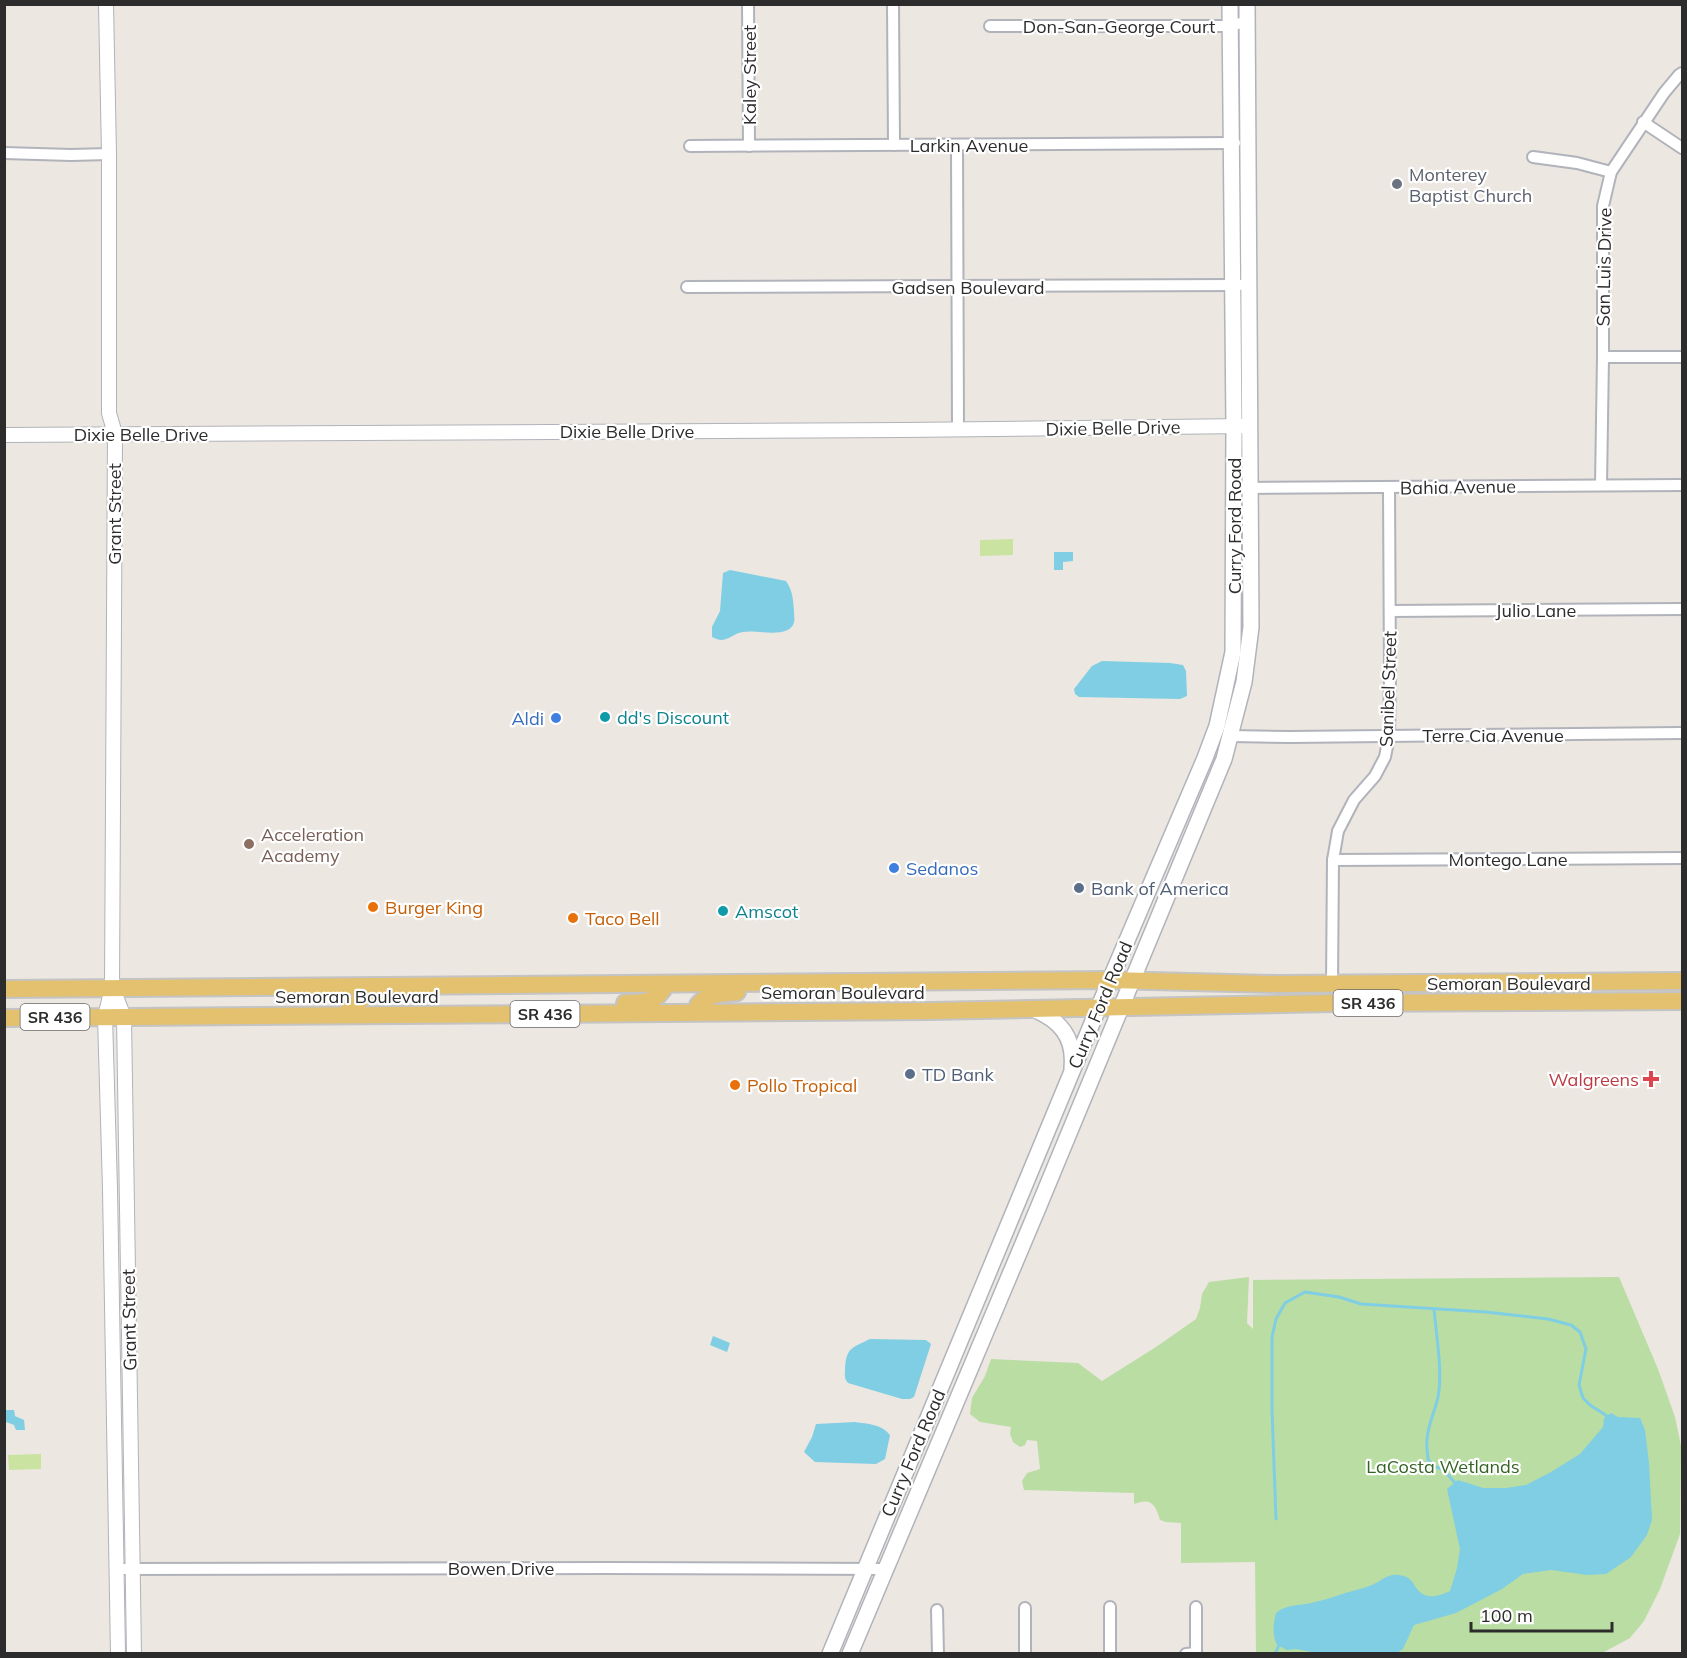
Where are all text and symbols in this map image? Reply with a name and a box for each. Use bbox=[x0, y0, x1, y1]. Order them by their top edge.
street label: Don-San-George Court bbox=[1023, 15, 1215, 38]
street label: Kaley Street bbox=[738, 25, 761, 125]
street label: Larkin Avenue bbox=[910, 134, 1028, 157]
place label: Monterey Baptist Church bbox=[1409, 163, 1532, 207]
marker: Monterey Baptist Church bbox=[1390, 177, 1404, 191]
street label: San Luis Drive bbox=[1591, 207, 1617, 327]
street label: Gadsen Boulevard bbox=[892, 276, 1044, 299]
street label: Dixie Belle Drive bbox=[1045, 415, 1181, 441]
street label: Dixie Belle Drive bbox=[560, 420, 694, 443]
street label: Dixie Belle Drive bbox=[74, 423, 208, 446]
street label: Curry Ford Road bbox=[1223, 458, 1246, 594]
street label: Grant Street bbox=[103, 463, 126, 565]
street label: Bahia Avenue bbox=[1400, 474, 1516, 500]
street label: Julio Lane bbox=[1496, 599, 1576, 622]
street label: Sanibel Street bbox=[1374, 631, 1402, 747]
place label: dd's Discount bbox=[617, 706, 729, 729]
place label: Aldi bbox=[511, 707, 544, 730]
marker: dd's Discount bbox=[598, 710, 612, 724]
marker: Aldi bbox=[549, 711, 563, 725]
street label: Terre Cia Avenue bbox=[1422, 724, 1564, 747]
place label: Acceleration Academy bbox=[261, 823, 364, 867]
marker: Acceleration Academy bbox=[242, 837, 256, 851]
street label: Montego Lane bbox=[1448, 848, 1568, 871]
place label: Sedanos bbox=[906, 857, 978, 880]
marker: Sedanos bbox=[887, 861, 901, 875]
place label: Bank of America bbox=[1091, 877, 1229, 900]
marker: Bank of America bbox=[1072, 881, 1086, 895]
place label: Burger King bbox=[385, 896, 483, 919]
marker: Burger King bbox=[366, 900, 380, 914]
place label: Amscot bbox=[735, 900, 798, 923]
marker: Amscot bbox=[716, 904, 730, 918]
place label: Taco Bell bbox=[585, 907, 660, 930]
marker: Taco Bell bbox=[566, 911, 580, 925]
street label: Curry Ford Road bbox=[1063, 938, 1137, 1072]
street label: Semoran Boulevard bbox=[1427, 972, 1591, 995]
street label: Semoran Boulevard bbox=[761, 981, 925, 1004]
street label: Semoran Boulevard bbox=[275, 985, 439, 1008]
road number: SR 436 bbox=[1334, 990, 1402, 1016]
road number: SR 436 bbox=[510, 1001, 580, 1027]
road number: SR 436 bbox=[20, 1004, 90, 1030]
place label: TD Bank bbox=[922, 1063, 995, 1086]
marker: TD Bank bbox=[903, 1067, 917, 1081]
place label: Walgreens bbox=[1549, 1068, 1639, 1091]
marker: Walgreens bbox=[1644, 1072, 1658, 1086]
place label: Pollo Tropical bbox=[747, 1074, 857, 1097]
marker: Pollo Tropical bbox=[728, 1078, 742, 1092]
street label: Grant Street bbox=[117, 1269, 141, 1371]
street label: Curry Ford Road bbox=[876, 1386, 950, 1520]
park label: LaCosta Wetlands bbox=[1366, 1455, 1520, 1478]
street label: Bowen Drive bbox=[448, 1557, 554, 1580]
scale bar bbox=[1471, 1595, 1612, 1633]
text: 100 m bbox=[1480, 1604, 1533, 1627]

